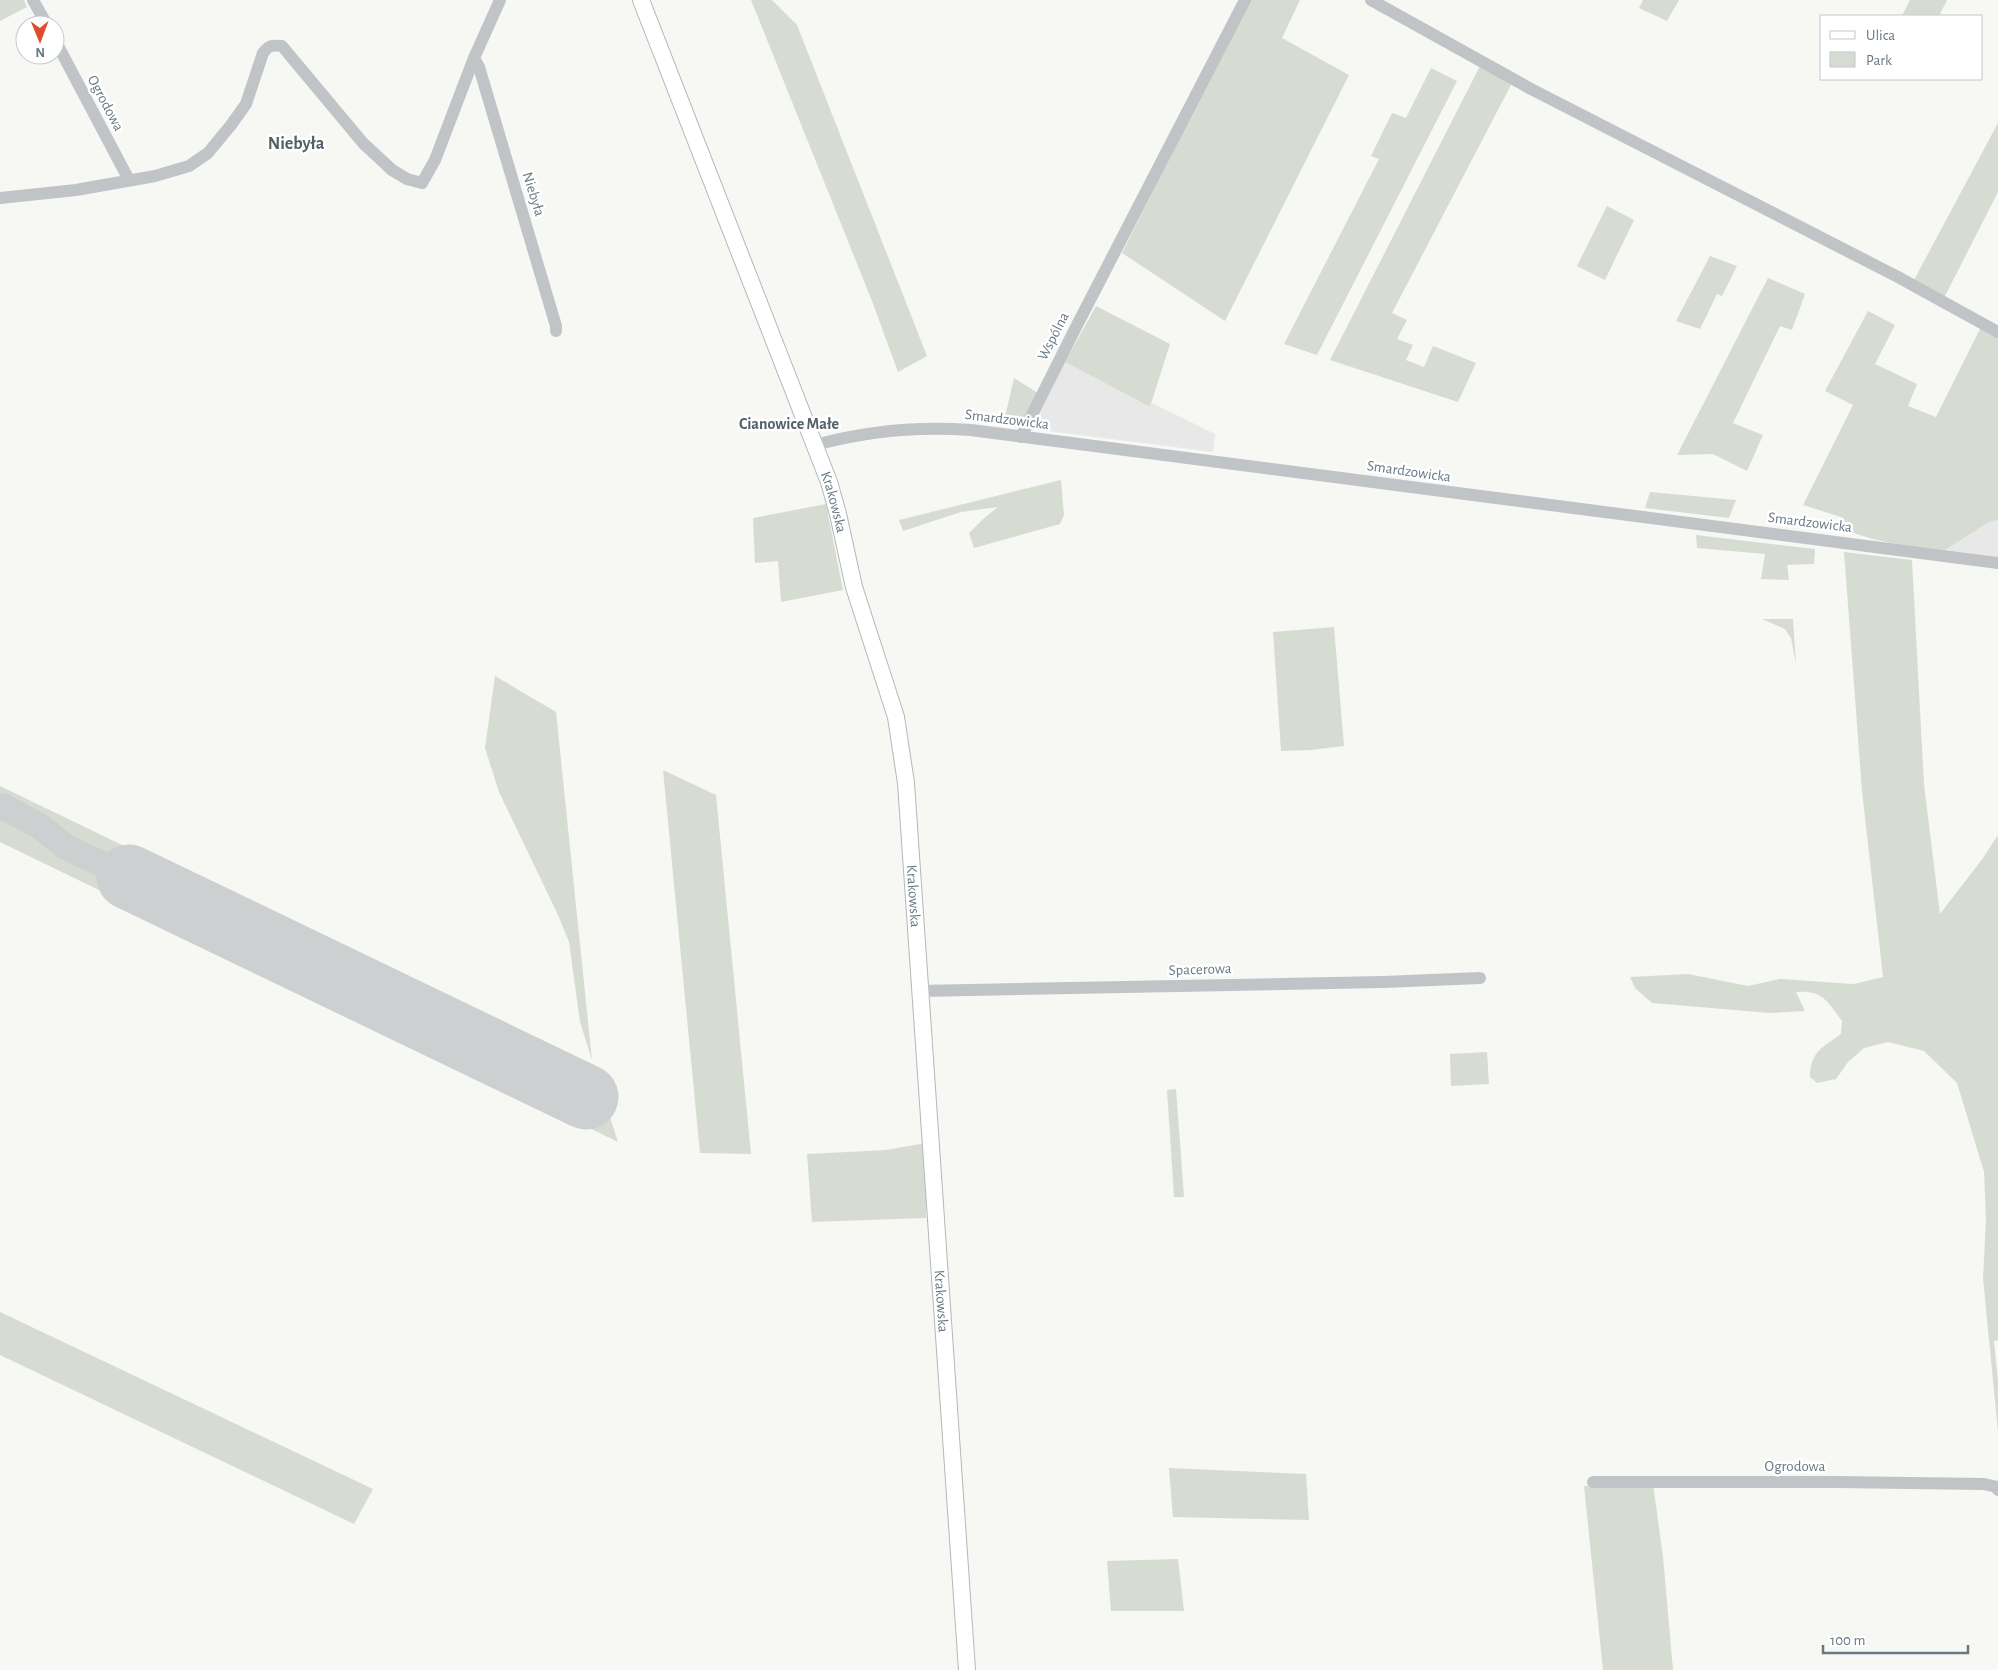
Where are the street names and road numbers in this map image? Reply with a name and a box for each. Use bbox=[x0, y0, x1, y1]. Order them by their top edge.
street label: Ogrodowa bbox=[85, 73, 126, 134]
street label: Niebyła bbox=[520, 170, 547, 218]
street label: Wspólna bbox=[1035, 310, 1072, 363]
street label: Smardzowicka bbox=[964, 407, 1050, 432]
street label: Smardzowicka bbox=[1366, 458, 1452, 485]
street label: Krakowska bbox=[818, 470, 849, 534]
street label: Smardzowicka bbox=[1767, 510, 1853, 535]
street label: Krakowska bbox=[904, 864, 923, 928]
street label: Spacerowa bbox=[1168, 961, 1232, 978]
street label: Krakowska bbox=[931, 1269, 951, 1333]
street label: Ogrodowa bbox=[1765, 1459, 1825, 1474]

